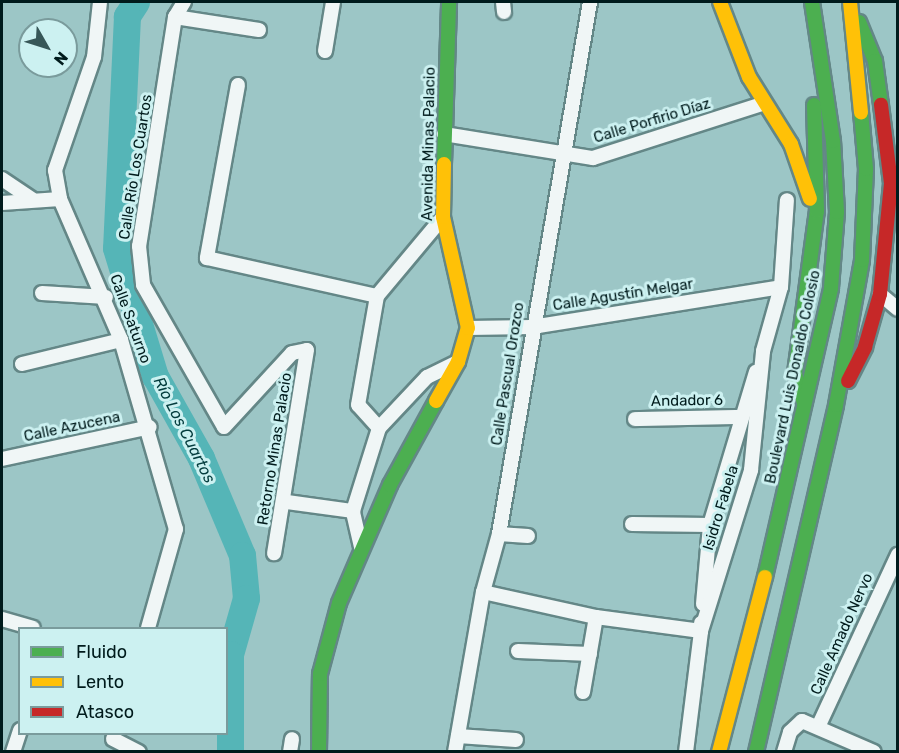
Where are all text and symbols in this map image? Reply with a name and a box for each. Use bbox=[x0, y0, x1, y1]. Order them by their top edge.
north arrow bbox=[18, 18, 78, 78]
text: N bbox=[50, 48, 72, 69]
street label: Avenida Minas Palacio bbox=[419, 67, 439, 221]
street label: Calle Río Los Cuartos bbox=[116, 93, 156, 241]
street label: Calle Porfirio Díaz bbox=[591, 95, 713, 147]
street label: Boulevard Luis Donaldo Colosio bbox=[762, 269, 824, 485]
street label: Calle Saturno bbox=[106, 272, 154, 366]
street label: Calle Agustín Melgar bbox=[551, 275, 695, 315]
street label: Calle Pascual Orozco bbox=[488, 301, 528, 447]
street label: Retorno Minas Palacio bbox=[254, 372, 296, 526]
water label: Río Los Cuartos bbox=[149, 374, 219, 486]
street label: Andador 6 bbox=[651, 391, 723, 411]
street label: Calle Azucena bbox=[22, 408, 122, 446]
street label: Isidro Fabela bbox=[700, 463, 742, 553]
street label: Calle Amado Nervo bbox=[807, 570, 877, 698]
legend bbox=[18, 627, 228, 735]
text: Fluido bbox=[76, 641, 127, 663]
text: Lento bbox=[76, 671, 124, 693]
text: Atasco bbox=[76, 701, 134, 723]

